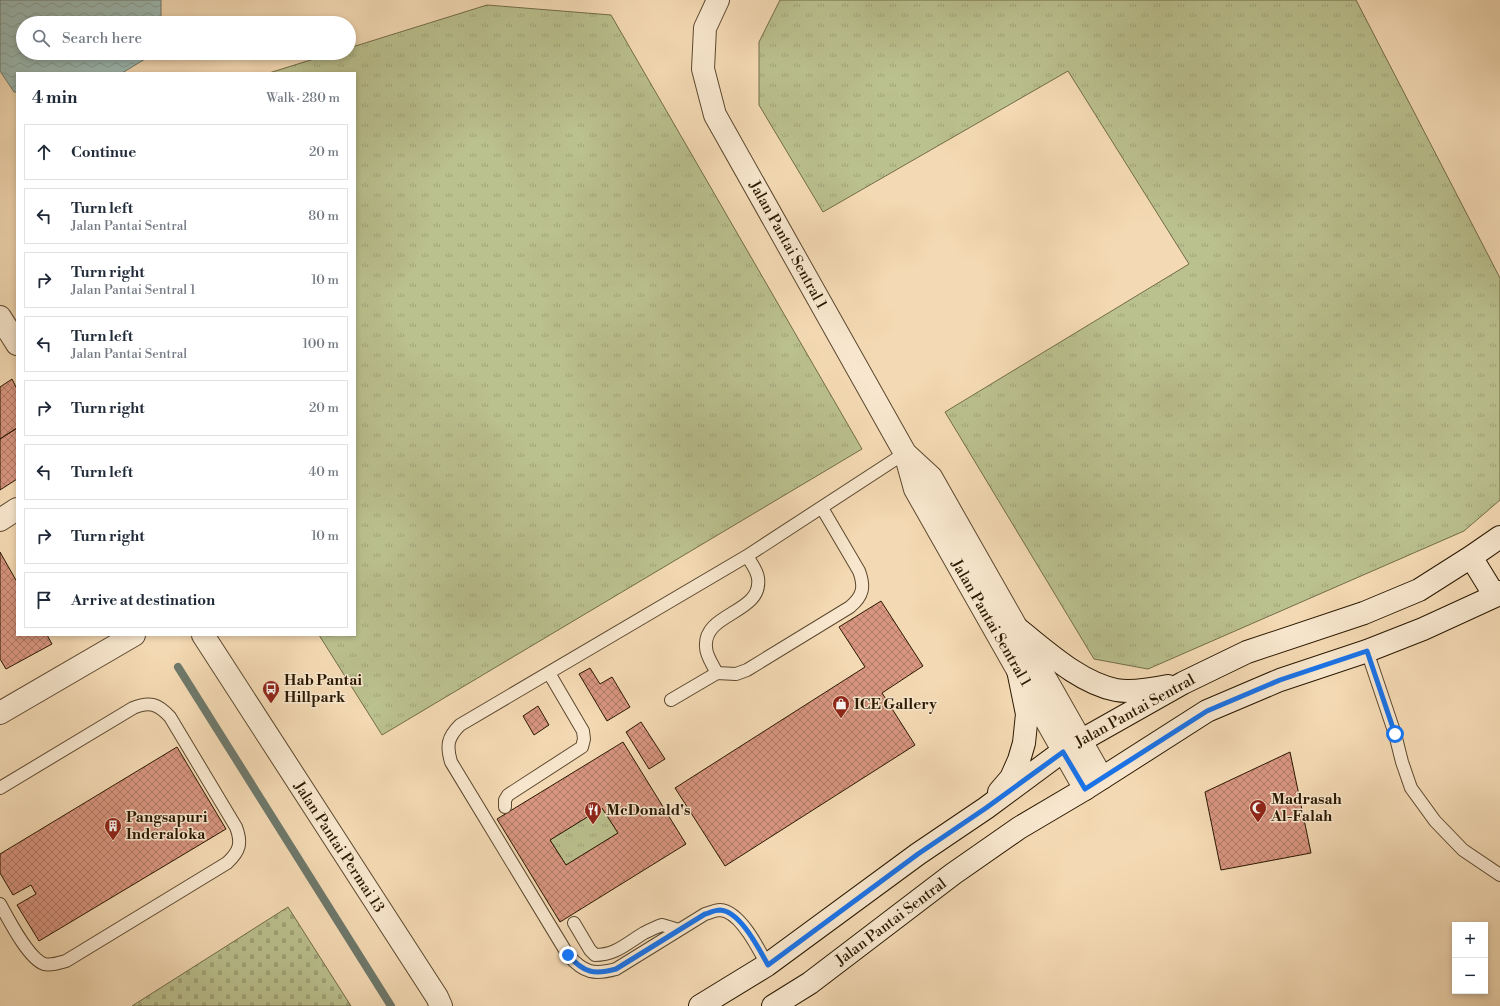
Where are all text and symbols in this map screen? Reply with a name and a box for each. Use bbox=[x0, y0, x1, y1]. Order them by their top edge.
search box bbox=[16, 16, 356, 60]
icon: search bbox=[30, 27, 52, 49]
text: Search here bbox=[62, 29, 142, 48]
text: 4 min bbox=[32, 87, 77, 109]
text: Walk · 280 m bbox=[266, 90, 340, 106]
icon: ahead bbox=[33, 141, 55, 163]
text: Continue bbox=[71, 143, 136, 162]
text: 20 m bbox=[309, 144, 339, 160]
street label: Jalan Pantai Sentral 1 bbox=[744, 177, 831, 313]
text: Turn left bbox=[71, 199, 133, 218]
icon: left bbox=[33, 205, 55, 227]
text: 80 m bbox=[308, 208, 339, 224]
text: Jalan Pantai Sentral bbox=[71, 218, 187, 234]
text: Turn right bbox=[71, 263, 145, 282]
icon: right bbox=[33, 269, 55, 291]
text: 10 m bbox=[311, 272, 339, 288]
text: Jalan Pantai Sentral 1 bbox=[71, 282, 196, 298]
text: Turn left bbox=[71, 327, 133, 346]
icon: left bbox=[33, 333, 55, 355]
text: 100 m bbox=[303, 336, 339, 352]
text: Jalan Pantai Sentral bbox=[71, 346, 187, 362]
icon: right bbox=[33, 397, 55, 419]
text: Turn right bbox=[71, 399, 145, 418]
text: 20 m bbox=[309, 400, 339, 416]
icon: left bbox=[33, 461, 55, 483]
text: Turn left bbox=[71, 463, 133, 482]
text: 40 m bbox=[309, 464, 339, 480]
icon: right bbox=[33, 525, 55, 547]
text: Turn right bbox=[71, 527, 145, 546]
text: 10 m bbox=[311, 528, 339, 544]
street label: Jalan Pantai Sentral 1 bbox=[946, 555, 1035, 690]
icon: arrive bbox=[33, 589, 55, 611]
text: Arrive at destination bbox=[71, 591, 215, 610]
street label: Jalan Pantai Sentral bbox=[1071, 670, 1199, 752]
place label: Hab Pantai Hillpark bbox=[284, 671, 362, 707]
bus stop icon: Hab Pantai Hillpark bbox=[261, 679, 281, 704]
shop icon: ICE Gallery bbox=[831, 694, 851, 719]
place label: ICE Gallery bbox=[854, 695, 937, 714]
route start bbox=[1386, 725, 1404, 743]
street label: Jalan Pantai Permai 13 bbox=[289, 777, 388, 916]
place label: Madrasah Al-Falah bbox=[1270, 790, 1343, 826]
mosque icon: Madrasah Al-Falah bbox=[1248, 798, 1268, 823]
restaurant icon: McDonald's bbox=[583, 800, 603, 825]
place label: McDonald's bbox=[606, 801, 690, 820]
place label: Pangsapuri Inderaloka bbox=[126, 808, 208, 844]
building icon: Pangsapuri Inderaloka bbox=[103, 816, 123, 841]
street label: Jalan Pantai Sentral bbox=[831, 874, 951, 971]
map controls bbox=[1452, 922, 1488, 994]
button: + bbox=[1452, 922, 1488, 958]
route end bbox=[559, 946, 577, 964]
button: − bbox=[1452, 958, 1488, 994]

